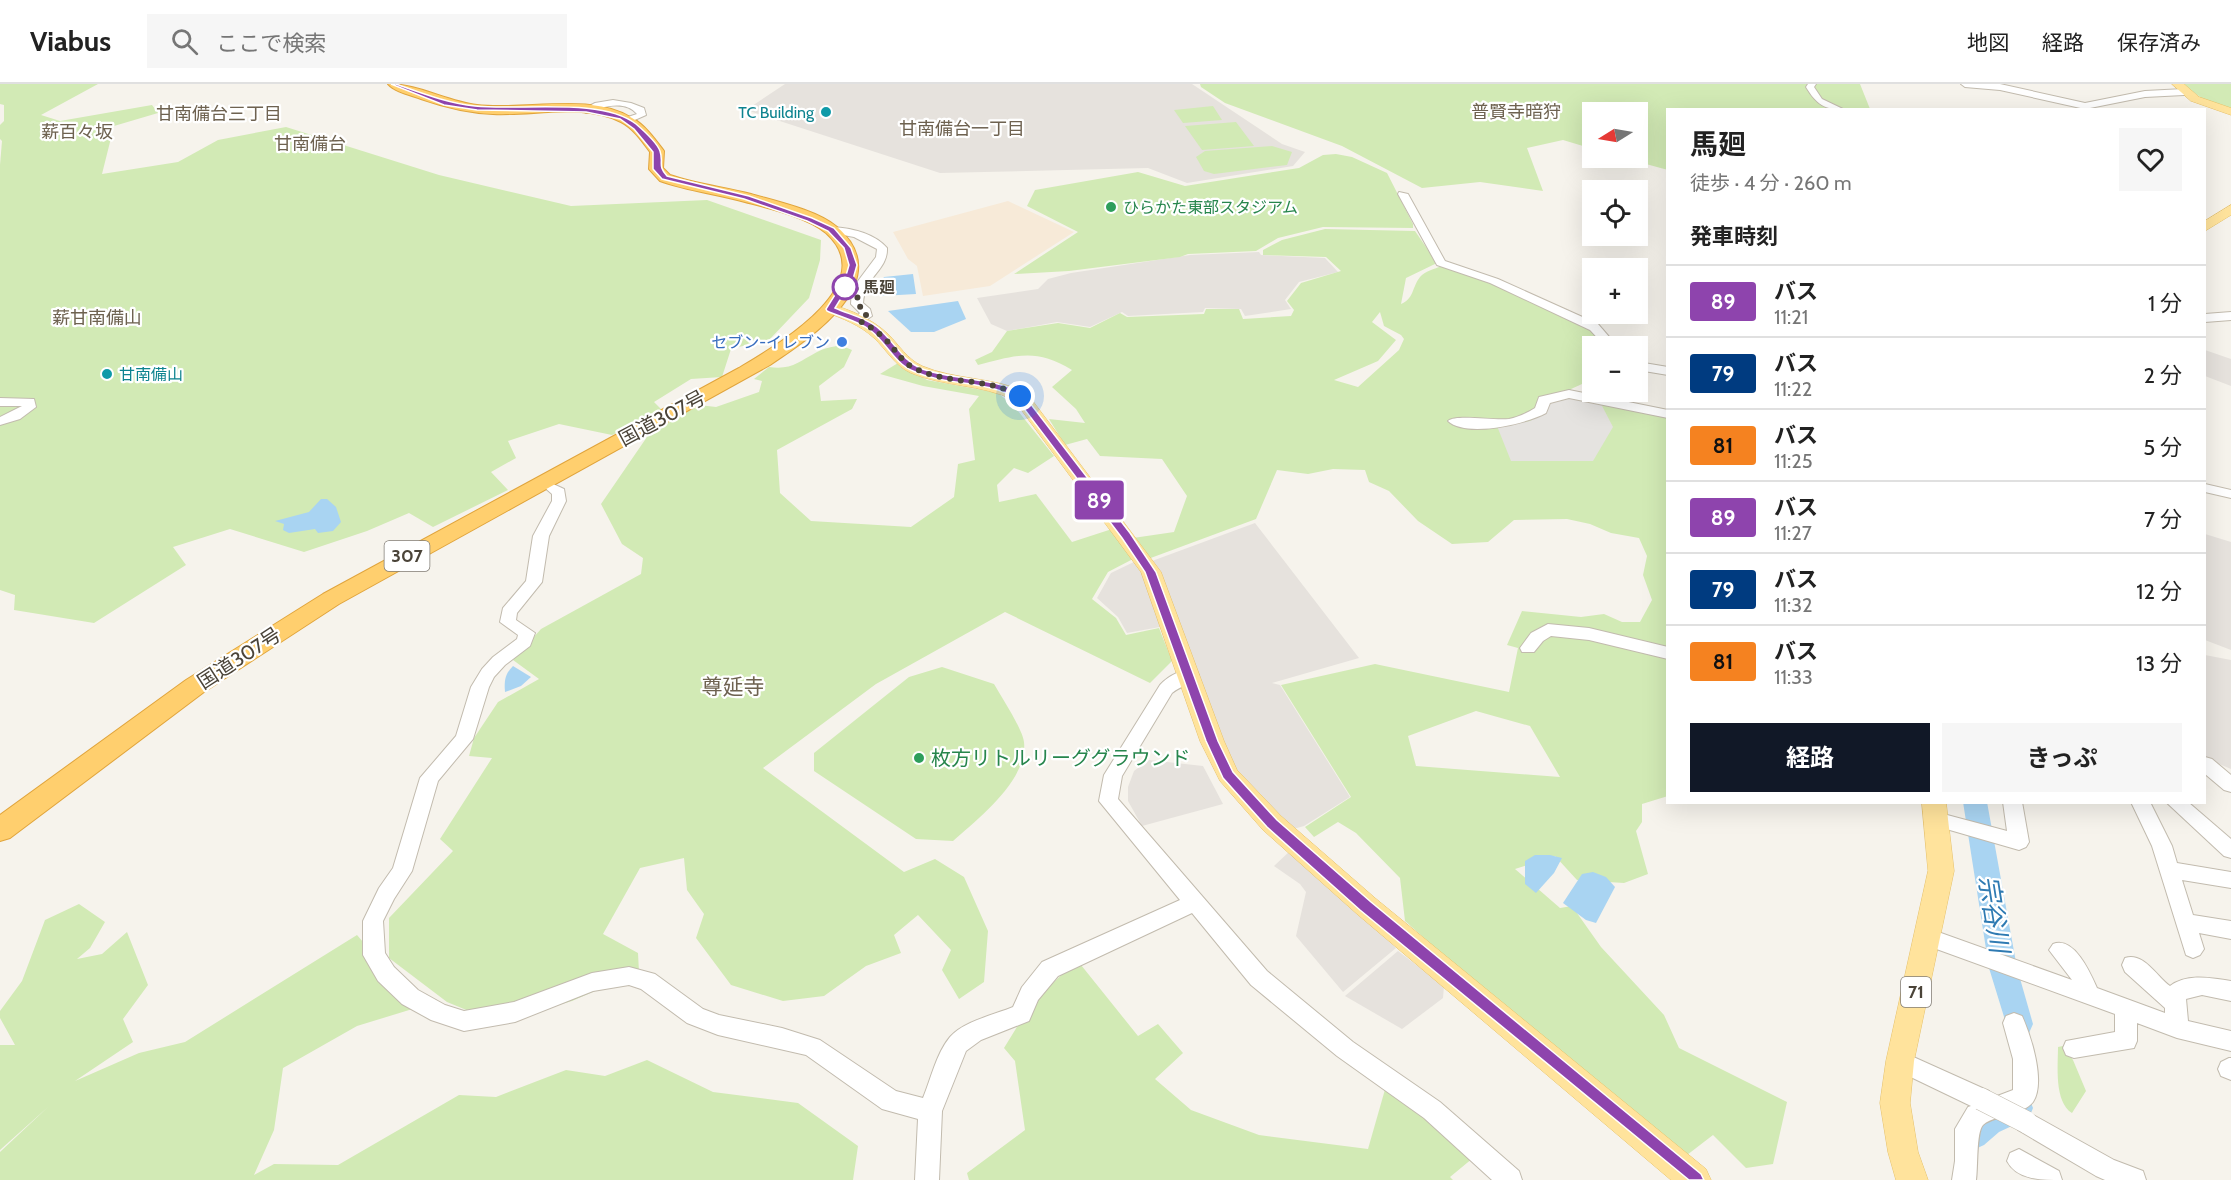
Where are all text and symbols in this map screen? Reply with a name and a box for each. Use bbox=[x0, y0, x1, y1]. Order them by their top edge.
search box bbox=[147, 14, 567, 68]
text: Viabus bbox=[30, 24, 111, 58]
icon: search bbox=[168, 25, 201, 58]
text: ここで検索 bbox=[216, 30, 326, 57]
text: 地図 bbox=[1967, 30, 2009, 55]
text: 経路 bbox=[2042, 30, 2084, 55]
text: 保存済み bbox=[2117, 30, 2201, 55]
district label: 普賢寺暗狩 bbox=[1471, 101, 1561, 123]
north arrow bbox=[1582, 102, 1648, 168]
map controls bbox=[1582, 102, 1648, 402]
district label: 甘南備台三丁目 bbox=[156, 103, 282, 125]
place label: TC Building bbox=[738, 103, 815, 122]
marker: TC Building bbox=[819, 105, 833, 119]
district label: 甘南備台一丁目 bbox=[899, 118, 1025, 140]
district label: 薪百々坂 bbox=[41, 121, 113, 143]
text: 馬廻 bbox=[1690, 127, 1746, 161]
button: heart bbox=[2119, 128, 2182, 191]
district label: 甘南備台 bbox=[274, 133, 346, 155]
text: 徒歩 · 4 分 · 260 m bbox=[1690, 171, 1851, 195]
button: locate bbox=[1582, 180, 1648, 246]
place label: ひらかた東部スタジアム bbox=[1123, 198, 1298, 217]
marker: ひらかた東部スタジアム bbox=[1104, 200, 1118, 214]
text: 発車時刻 bbox=[1690, 223, 1778, 250]
button: + bbox=[1582, 258, 1648, 324]
marker: 馬廻 bbox=[832, 274, 858, 300]
place label: 馬廻 bbox=[863, 278, 895, 297]
text: バス bbox=[1774, 278, 1818, 305]
text: 89 bbox=[1711, 289, 1735, 314]
text: 1 分 bbox=[2148, 290, 2182, 317]
text: 11:21 bbox=[1774, 305, 1808, 329]
district label: 薪甘南備山 bbox=[52, 307, 142, 329]
place label: セブン-イレブン bbox=[711, 333, 830, 352]
marker: セブン-イレブン bbox=[835, 335, 849, 349]
button: − bbox=[1582, 336, 1648, 402]
text: バス bbox=[1774, 350, 1818, 377]
text: 79 bbox=[1712, 361, 1734, 386]
text: 2 分 bbox=[2144, 362, 2182, 389]
place label: 甘南備山 bbox=[119, 365, 183, 384]
marker: 甘南備山 bbox=[100, 367, 114, 381]
text: 11:22 bbox=[1774, 377, 1812, 401]
your location bbox=[1005, 381, 1035, 411]
street label: 国道307号 bbox=[615, 385, 709, 451]
text: バス bbox=[1774, 422, 1818, 449]
text: 81 bbox=[1713, 433, 1733, 458]
text: 5 分 bbox=[2143, 434, 2182, 461]
text: 11:25 bbox=[1774, 449, 1813, 473]
line badge: 89 bbox=[1072, 480, 1126, 520]
text: 89 bbox=[1087, 488, 1111, 513]
text: バス bbox=[1774, 494, 1818, 521]
text: 89 bbox=[1711, 505, 1735, 530]
text: 7 分 bbox=[2144, 506, 2182, 533]
text: 11:27 bbox=[1774, 521, 1812, 545]
road number: 307 bbox=[384, 541, 430, 571]
text: バス bbox=[1774, 566, 1818, 593]
text: 79 bbox=[1712, 577, 1734, 602]
text: 12 分 bbox=[2136, 578, 2182, 605]
text: 11:32 bbox=[1774, 593, 1813, 617]
street label: 国道307号 bbox=[193, 622, 285, 694]
text: バス bbox=[1774, 638, 1818, 665]
text: 81 bbox=[1713, 649, 1733, 674]
text: 13 分 bbox=[2136, 650, 2182, 677]
text: 11:33 bbox=[1774, 665, 1813, 689]
district label: 尊延寺 bbox=[702, 674, 765, 699]
button: 経路 bbox=[1690, 723, 1930, 792]
button: きっぷ bbox=[1942, 723, 2182, 792]
place label: 枚方リトルリーググラウンド bbox=[931, 746, 1191, 770]
marker: 枚方リトルリーググラウンド bbox=[912, 751, 926, 765]
water label: 宗谷川 bbox=[1972, 873, 2016, 958]
road number: 71 bbox=[1901, 977, 1931, 1007]

